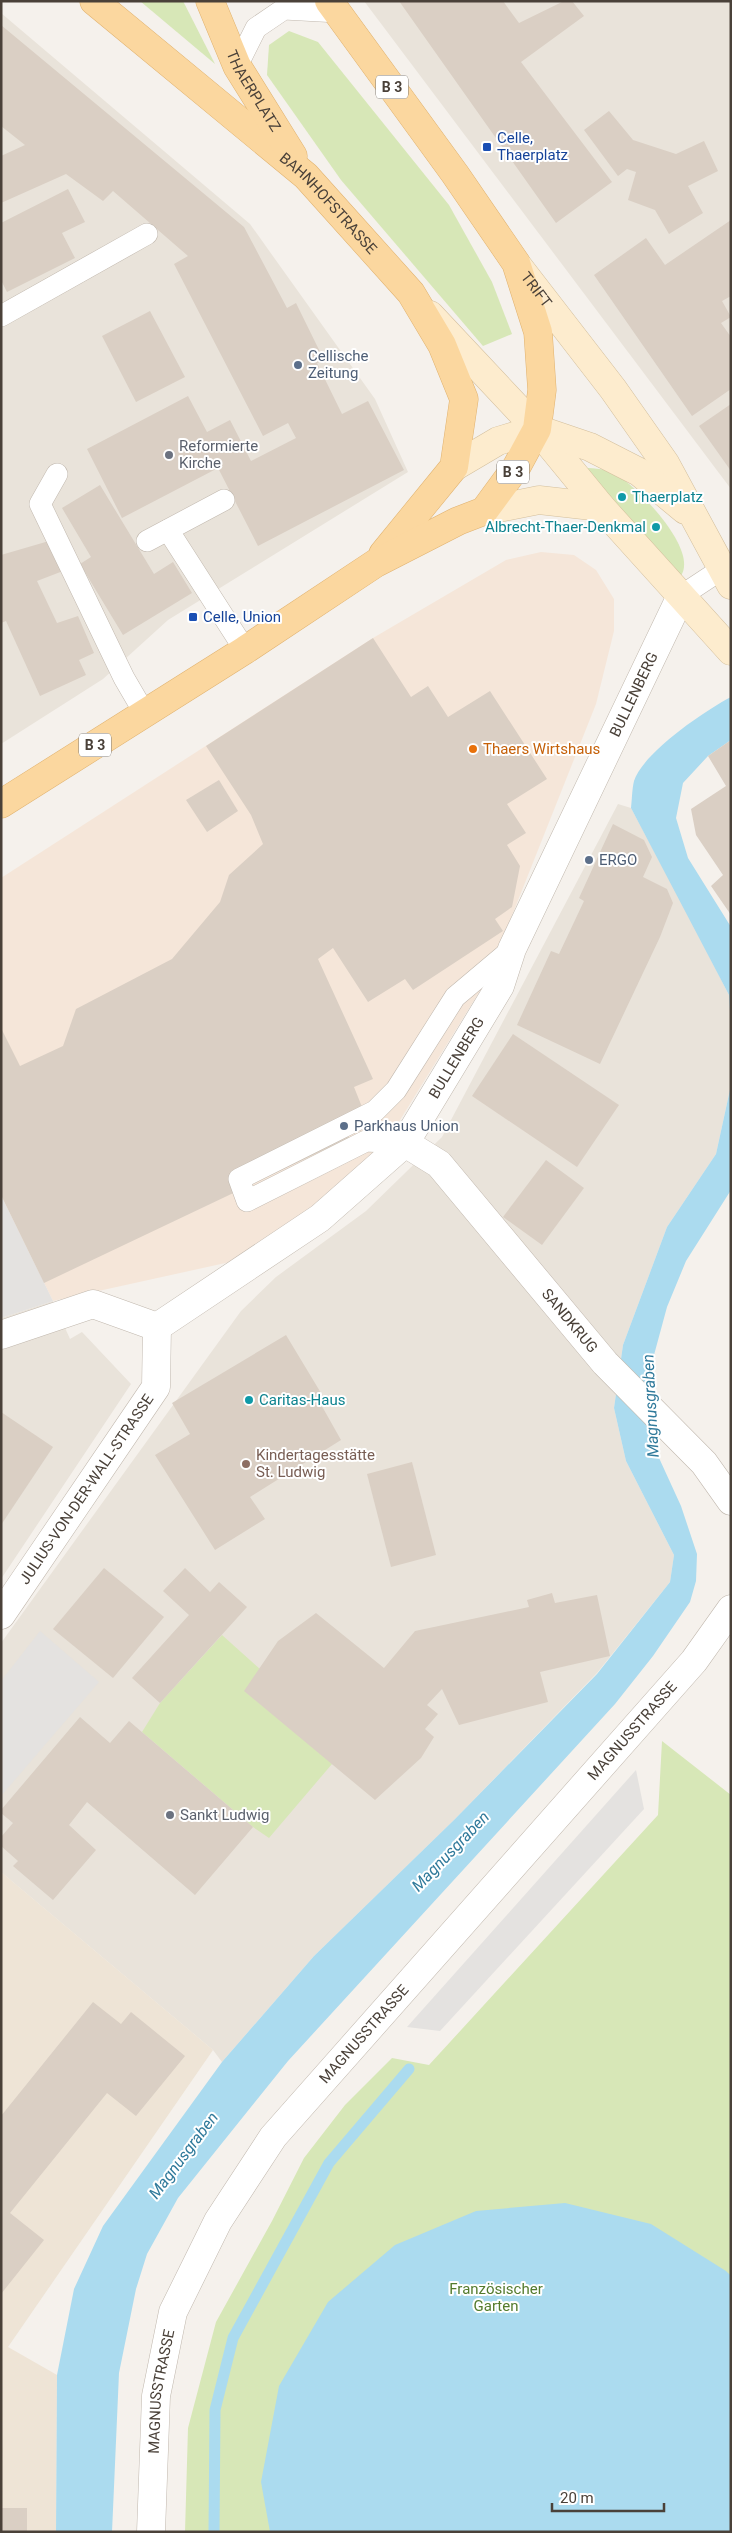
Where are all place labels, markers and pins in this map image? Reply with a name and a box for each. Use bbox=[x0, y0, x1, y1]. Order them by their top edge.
place label: Celle, Thaerplatz bbox=[497, 129, 568, 164]
marker: Celle, Thaerplatz bbox=[481, 141, 493, 153]
place label: Cellische Zeitung bbox=[308, 347, 369, 382]
marker: Cellische Zeitung bbox=[292, 359, 304, 371]
place label: Reformierte Kirche bbox=[179, 437, 258, 472]
marker: Reformierte Kirche bbox=[163, 449, 175, 461]
place label: Thaerplatz bbox=[632, 488, 703, 506]
marker: Thaerplatz bbox=[616, 491, 628, 503]
place label: Albrecht-Thaer-Denkmal bbox=[485, 518, 646, 536]
marker: Albrecht-Thaer-Denkmal bbox=[650, 521, 662, 533]
place label: Celle, Union bbox=[203, 608, 281, 626]
marker: Celle, Union bbox=[187, 611, 199, 623]
place label: Thaers Wirtshaus bbox=[483, 740, 600, 758]
marker: Thaers Wirtshaus bbox=[467, 743, 479, 755]
place label: ERGO bbox=[599, 851, 637, 869]
marker: ERGO bbox=[583, 854, 595, 866]
place label: Parkhaus Union bbox=[354, 1117, 459, 1135]
marker: Parkhaus Union bbox=[338, 1120, 350, 1132]
place label: Caritas-Haus bbox=[259, 1391, 345, 1409]
marker: Caritas-Haus bbox=[243, 1394, 255, 1406]
place label: Kindertagesstätte St. Ludwig bbox=[256, 1446, 375, 1481]
marker: Kindertagesstätte St. Ludwig bbox=[240, 1458, 252, 1470]
place label: Sankt Ludwig bbox=[180, 1806, 269, 1824]
marker: Sankt Ludwig bbox=[164, 1809, 176, 1821]

